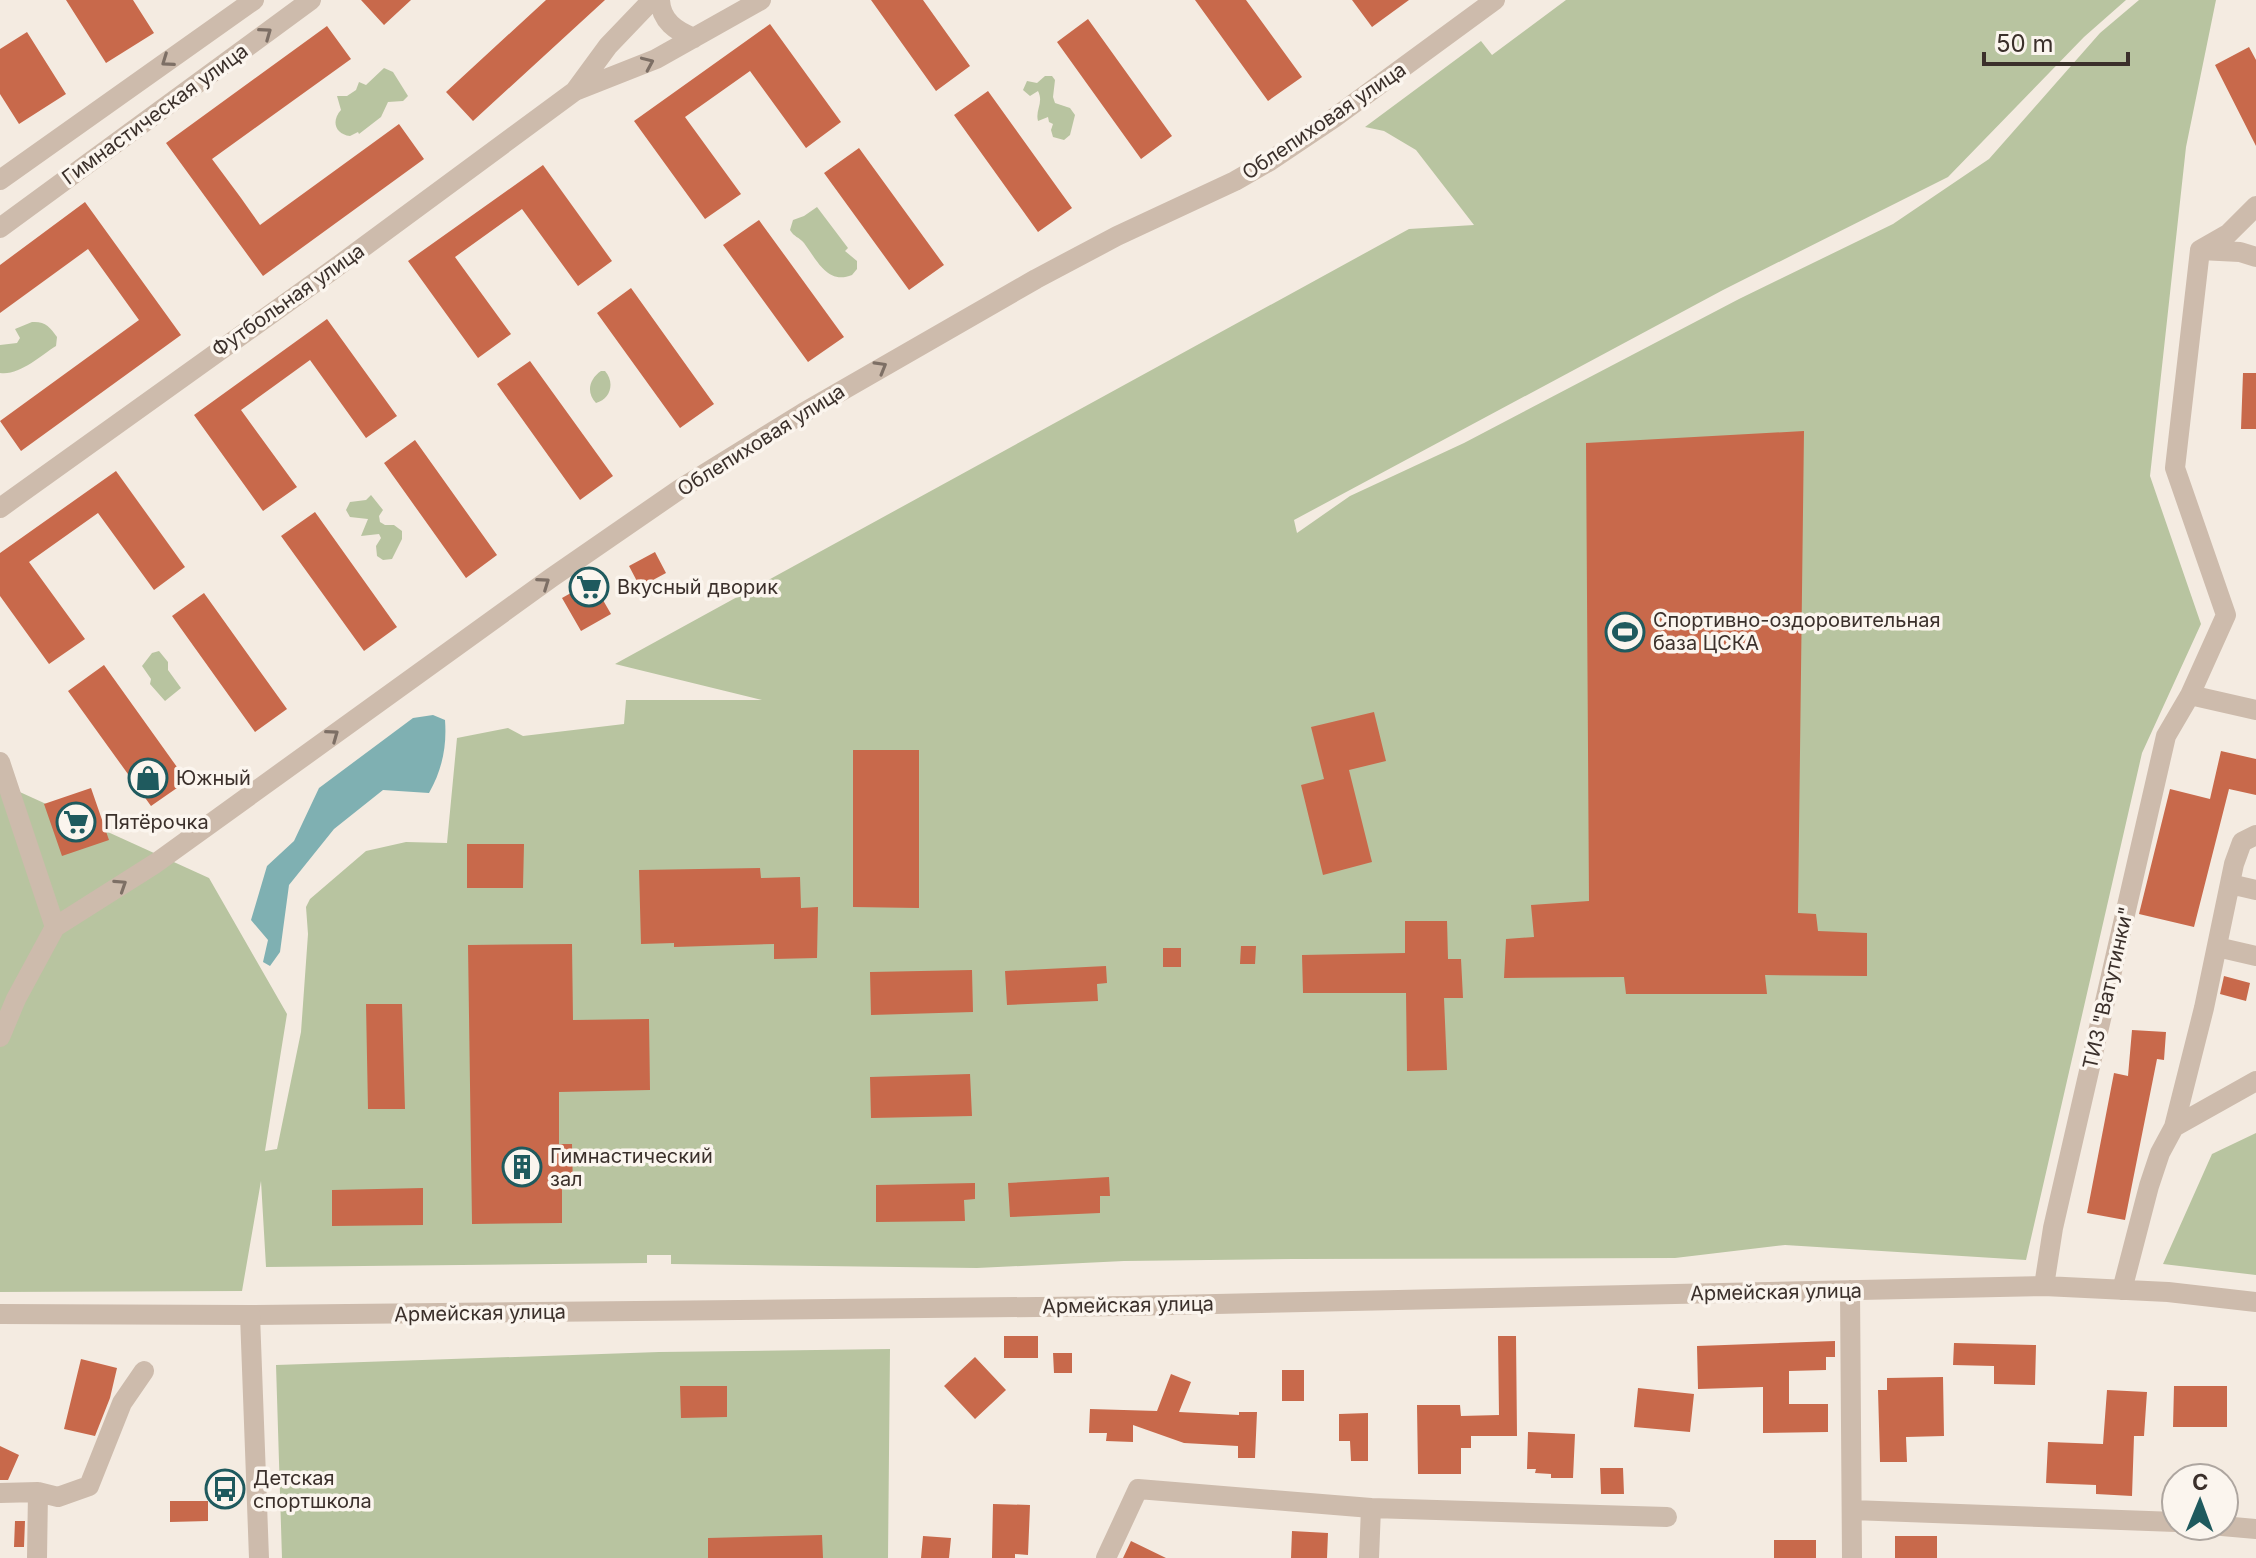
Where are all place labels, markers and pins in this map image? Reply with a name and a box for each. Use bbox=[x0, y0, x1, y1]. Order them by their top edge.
supermarket icon: Вкусный дворик bbox=[568, 566, 610, 608]
place label: Вкусный дворик bbox=[617, 575, 778, 599]
place label: Спортивно-оздоровительная база ЦСКА bbox=[1653, 608, 1941, 655]
sports icon: Спортивно-оздоровительная база ЦСКА bbox=[1604, 611, 1646, 653]
shop icon: Южный bbox=[127, 757, 169, 799]
place label: Южный bbox=[176, 766, 251, 790]
supermarket icon: Пятёрочка bbox=[55, 801, 97, 843]
place label: Пятёрочка bbox=[104, 810, 209, 834]
place label: Гимнастический зал bbox=[550, 1144, 713, 1191]
building icon: Гимнастический зал bbox=[501, 1146, 543, 1188]
place label: Детская спортшкола bbox=[253, 1466, 372, 1513]
bus stop icon: Детская спортшкола bbox=[204, 1468, 246, 1510]

